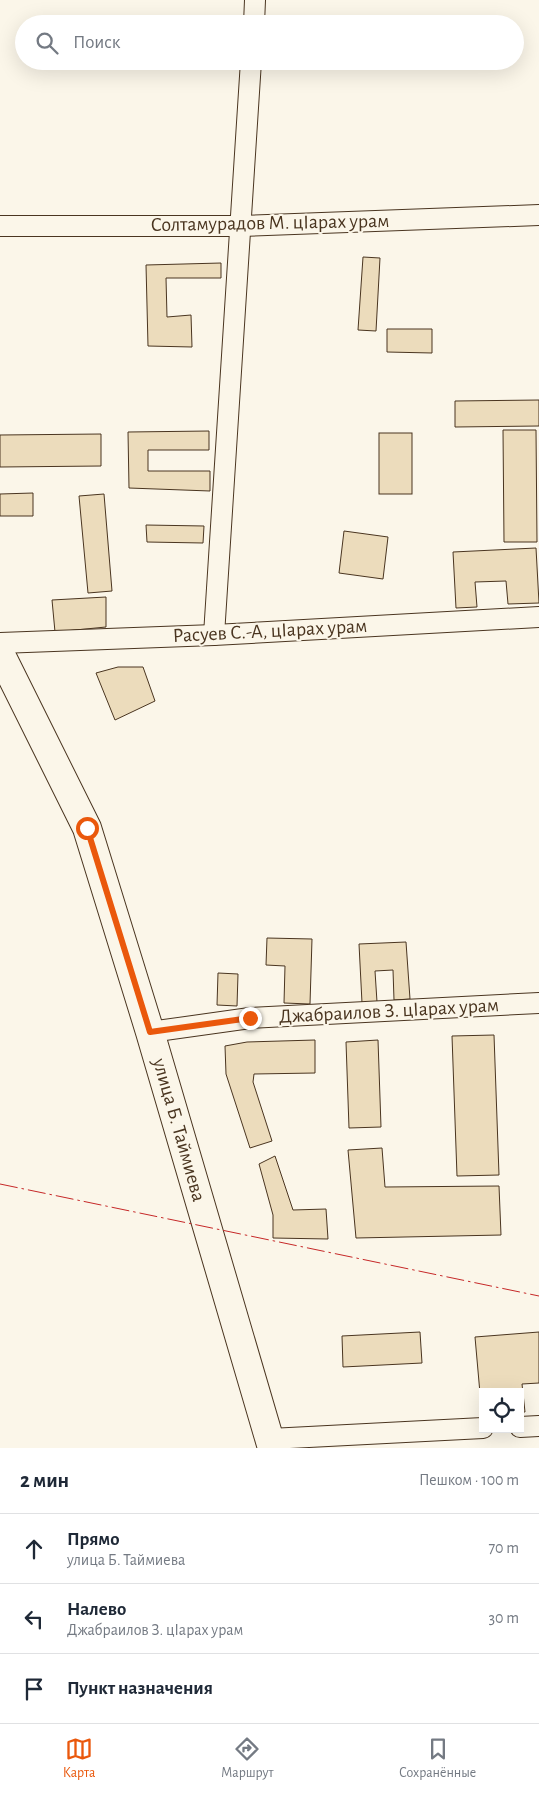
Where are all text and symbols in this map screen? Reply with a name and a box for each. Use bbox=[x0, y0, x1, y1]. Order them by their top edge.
search box bbox=[15, 15, 524, 70]
icon: search bbox=[33, 29, 61, 57]
text: Поиск bbox=[73, 33, 120, 52]
street label: Солтамурадов М. цIарах урам bbox=[150, 211, 390, 235]
street label: Расуев С.-А, цIарах урам bbox=[172, 616, 368, 646]
route start bbox=[76, 817, 99, 840]
street label: Джабраилов З. цIарах урам bbox=[278, 995, 500, 1027]
route end bbox=[239, 1007, 262, 1030]
street label: улица Б. Таймиева bbox=[149, 1055, 209, 1204]
map controls bbox=[479, 1388, 524, 1433]
button: locate bbox=[479, 1388, 524, 1433]
text: 2 мин bbox=[20, 1470, 69, 1491]
text: Пешком · 100 m bbox=[419, 1472, 519, 1488]
text: Прямо bbox=[67, 1530, 120, 1549]
icon: ahead bbox=[20, 1535, 48, 1563]
text: 70 m bbox=[488, 1540, 519, 1556]
text: улица Б. Таймиева bbox=[67, 1552, 185, 1568]
text: Налево bbox=[67, 1600, 126, 1619]
icon: left bbox=[20, 1605, 48, 1633]
text: 30 m bbox=[489, 1610, 519, 1626]
text: Джабраилов З. цIарах урам bbox=[67, 1622, 243, 1638]
icon: arrive bbox=[20, 1675, 48, 1703]
text: Пункт назначения bbox=[67, 1679, 213, 1698]
tab: Карта bbox=[63, 1735, 96, 1782]
tab: Маршрут bbox=[221, 1735, 274, 1782]
tab: Сохранённые bbox=[399, 1735, 476, 1782]

